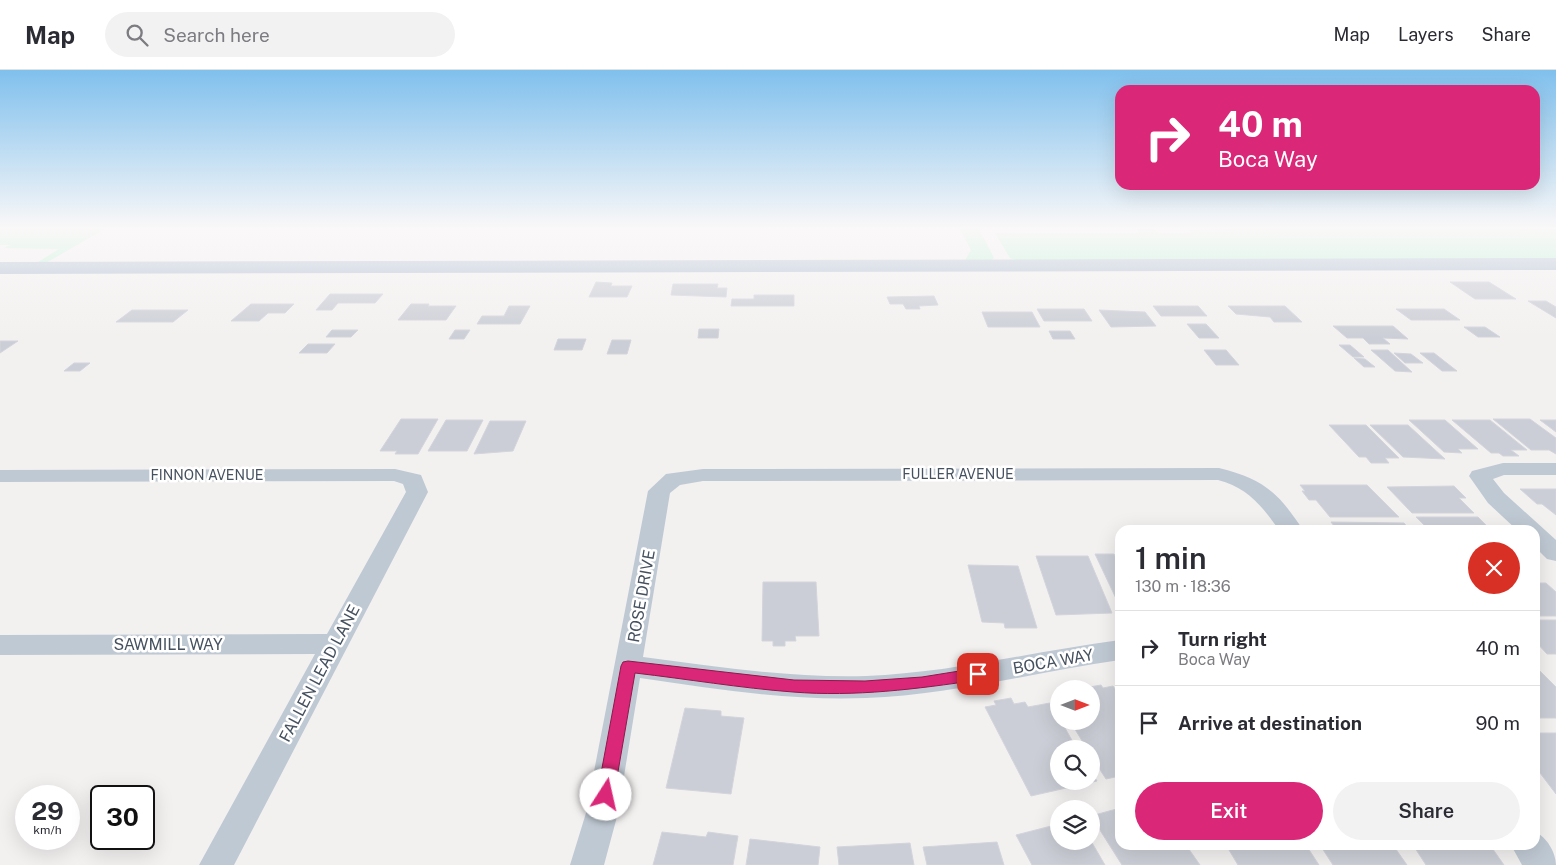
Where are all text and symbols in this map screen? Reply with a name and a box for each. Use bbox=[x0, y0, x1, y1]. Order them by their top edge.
search box bbox=[105, 12, 455, 57]
text: Map bbox=[25, 21, 75, 49]
icon: search bbox=[123, 21, 151, 49]
text: Search here bbox=[163, 24, 270, 46]
text: Map bbox=[1334, 24, 1370, 45]
text: Layers bbox=[1398, 24, 1454, 45]
text: Share bbox=[1482, 24, 1531, 45]
text: 40 m bbox=[1218, 104, 1303, 145]
icon: right bbox=[1135, 105, 1200, 170]
text: Boca Way bbox=[1218, 146, 1318, 172]
street label: FULLER AVENUE bbox=[902, 466, 1014, 482]
street label: FINNON AVENUE bbox=[150, 467, 264, 483]
text: 1 min bbox=[1135, 540, 1206, 576]
button: close bbox=[1468, 542, 1520, 594]
street label: ROSE DRIVE bbox=[624, 548, 659, 644]
text: 130 m · 18:36 bbox=[1135, 577, 1231, 596]
street label: FALLEN LEAD LANE bbox=[275, 601, 364, 745]
text: Turn right bbox=[1178, 628, 1267, 650]
icon: right bbox=[1135, 634, 1163, 662]
street label: SAWMILL WAY bbox=[113, 635, 223, 654]
text: 40 m bbox=[1475, 637, 1520, 659]
street label: BOCA WAY bbox=[1011, 645, 1095, 678]
text: Boca Way bbox=[1178, 650, 1251, 669]
pin bbox=[957, 653, 999, 695]
icon: arrive bbox=[964, 660, 992, 688]
north arrow bbox=[1050, 680, 1100, 730]
map controls bbox=[1050, 680, 1100, 850]
icon: arrive bbox=[1135, 709, 1163, 737]
text: Arrive at destination bbox=[1178, 712, 1362, 734]
text: 90 m bbox=[1476, 712, 1520, 734]
button: search bbox=[1050, 740, 1100, 790]
position arrow bbox=[579, 768, 631, 820]
button: Exit bbox=[1135, 782, 1323, 840]
button: Share bbox=[1333, 782, 1520, 840]
speed limit sign: 30 bbox=[90, 785, 155, 850]
text: 29 bbox=[31, 796, 64, 826]
button: layers bbox=[1050, 800, 1100, 850]
text: km/h bbox=[33, 823, 62, 837]

